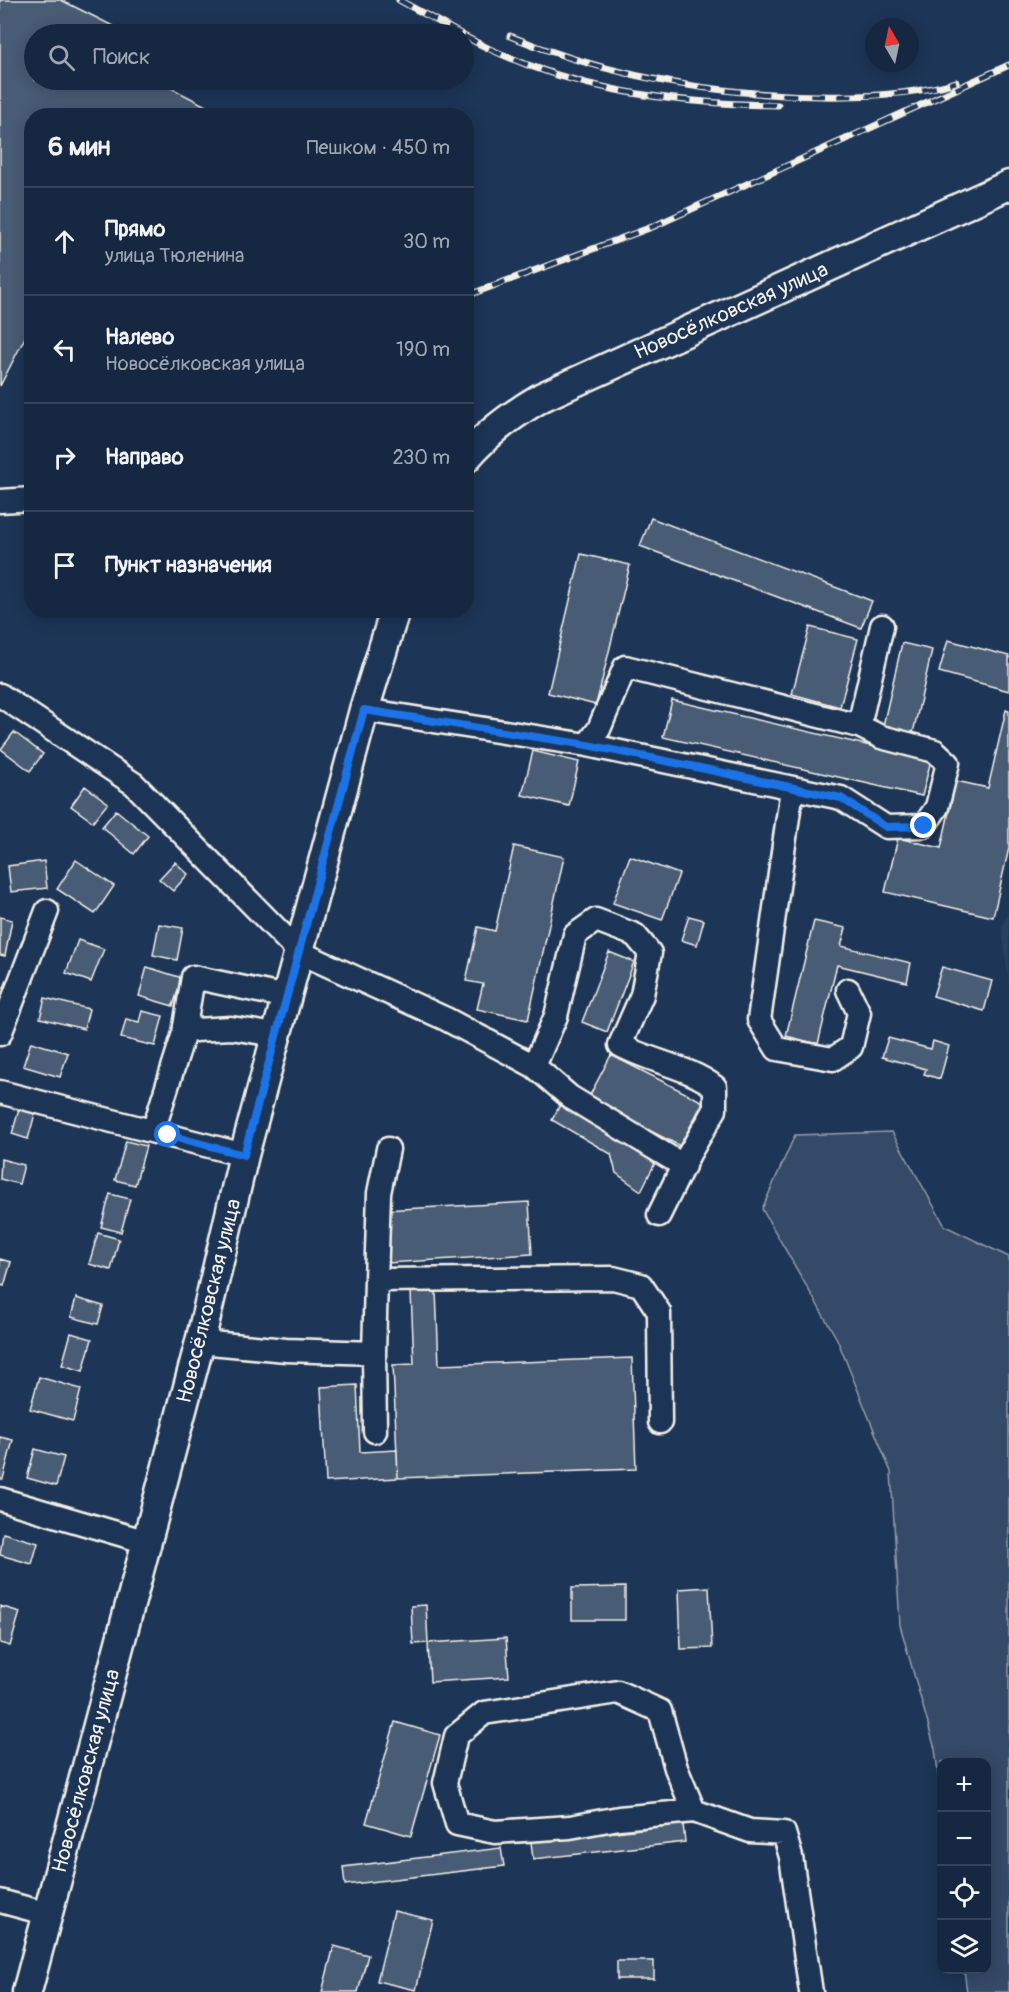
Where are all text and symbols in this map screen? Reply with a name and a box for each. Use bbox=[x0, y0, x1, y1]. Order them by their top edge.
north arrow bbox=[865, 18, 919, 72]
search box bbox=[24, 24, 474, 90]
icon: search bbox=[45, 41, 78, 74]
text: Поиск bbox=[93, 43, 150, 71]
text: 6 мин bbox=[48, 131, 110, 163]
text: Пешком · 450 m bbox=[306, 135, 450, 160]
text: Прямо bbox=[105, 215, 165, 243]
icon: ahead bbox=[48, 225, 81, 258]
text: 30 m bbox=[403, 229, 450, 254]
text: улица Тюленина bbox=[105, 243, 244, 268]
street label: Новосёлковская улица bbox=[630, 256, 832, 366]
text: Налево bbox=[105, 323, 174, 351]
icon: left bbox=[48, 333, 81, 366]
text: 190 m bbox=[396, 337, 450, 362]
text: Новосёлковская улица bbox=[105, 351, 305, 376]
icon: right bbox=[48, 441, 81, 474]
text: Направо bbox=[105, 443, 184, 471]
text: 230 m bbox=[393, 445, 450, 470]
icon: arrive bbox=[48, 549, 81, 582]
text: Пункт назначения bbox=[105, 551, 272, 579]
route end bbox=[910, 812, 936, 838]
route start bbox=[154, 1121, 180, 1147]
street label: Новосёлковская улица bbox=[171, 1196, 247, 1406]
street label: Новосёлковская улица bbox=[46, 1666, 126, 1876]
map controls bbox=[937, 1758, 991, 1974]
button: + bbox=[937, 1758, 991, 1812]
button: − bbox=[937, 1812, 991, 1866]
button: locate bbox=[937, 1866, 991, 1920]
button: layers bbox=[937, 1920, 991, 1974]

